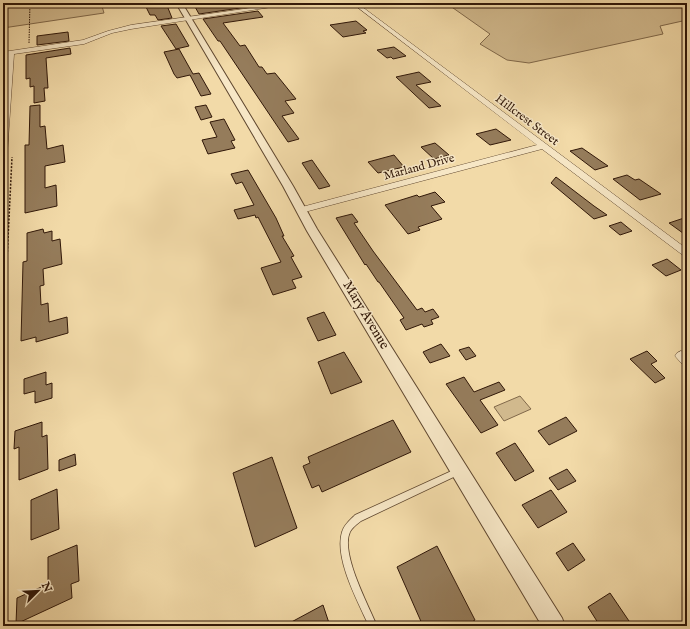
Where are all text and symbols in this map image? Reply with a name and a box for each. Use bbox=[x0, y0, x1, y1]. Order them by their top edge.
street label: Hillcrest Street bbox=[492, 91, 562, 149]
street label: Marland Drive bbox=[382, 150, 457, 184]
street label: Mary Avenue bbox=[338, 277, 394, 353]
north arrow bbox=[18, 571, 58, 611]
text: N bbox=[37, 579, 55, 595]

